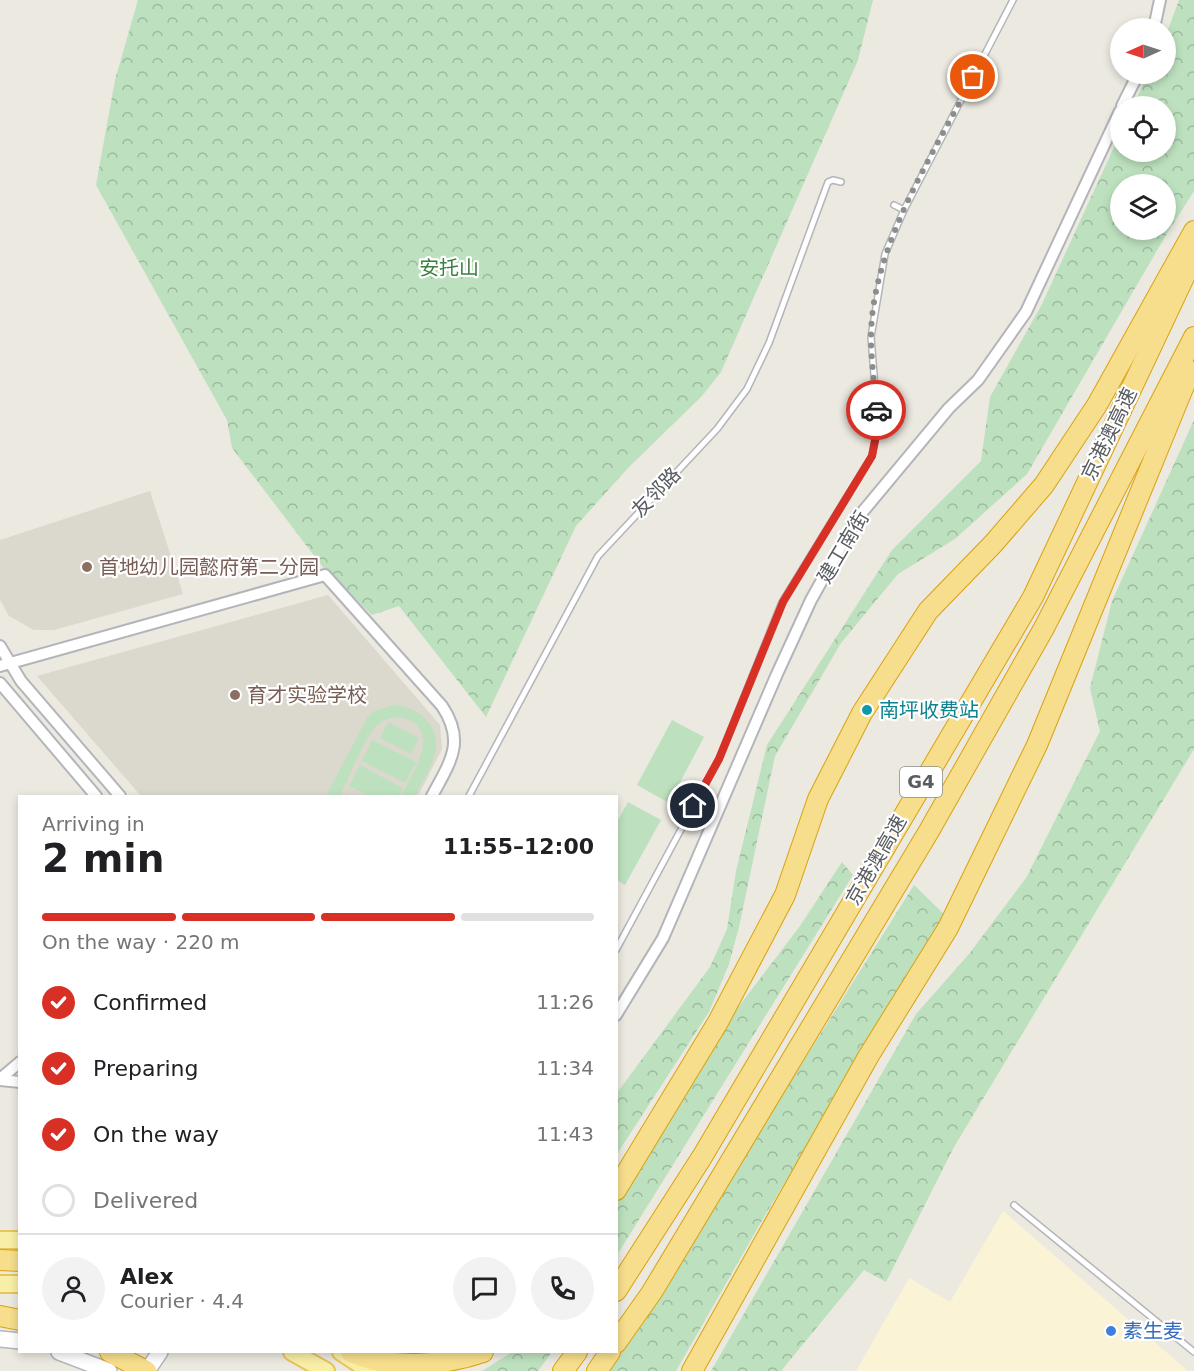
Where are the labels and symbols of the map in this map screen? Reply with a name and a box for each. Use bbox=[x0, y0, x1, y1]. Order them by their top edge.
north arrow bbox=[1110, 18, 1176, 84]
pin bbox=[947, 51, 998, 102]
park label: 安托山 bbox=[419, 256, 479, 280]
courier bbox=[846, 380, 906, 440]
street label: 京港澳高速 bbox=[1076, 384, 1142, 484]
street label: 友邻路 bbox=[627, 462, 685, 522]
street label: 建工南街 bbox=[812, 507, 874, 587]
place label: 首地幼儿园懿府第二分园 bbox=[99, 555, 319, 579]
marker: 首地幼儿园懿府第二分园 bbox=[80, 560, 94, 574]
place label: 育才实验学校 bbox=[247, 683, 367, 707]
marker: 育才实验学校 bbox=[228, 688, 242, 702]
place label: 南坪收费站 bbox=[879, 698, 979, 722]
marker: 南坪收费站 bbox=[860, 703, 874, 717]
road number: G4 bbox=[900, 767, 942, 797]
pin bbox=[667, 780, 718, 831]
street label: 京港澳高速 bbox=[841, 811, 911, 909]
place label: 素生麦 bbox=[1123, 1319, 1183, 1343]
marker: 素生麦 bbox=[1104, 1324, 1118, 1338]

